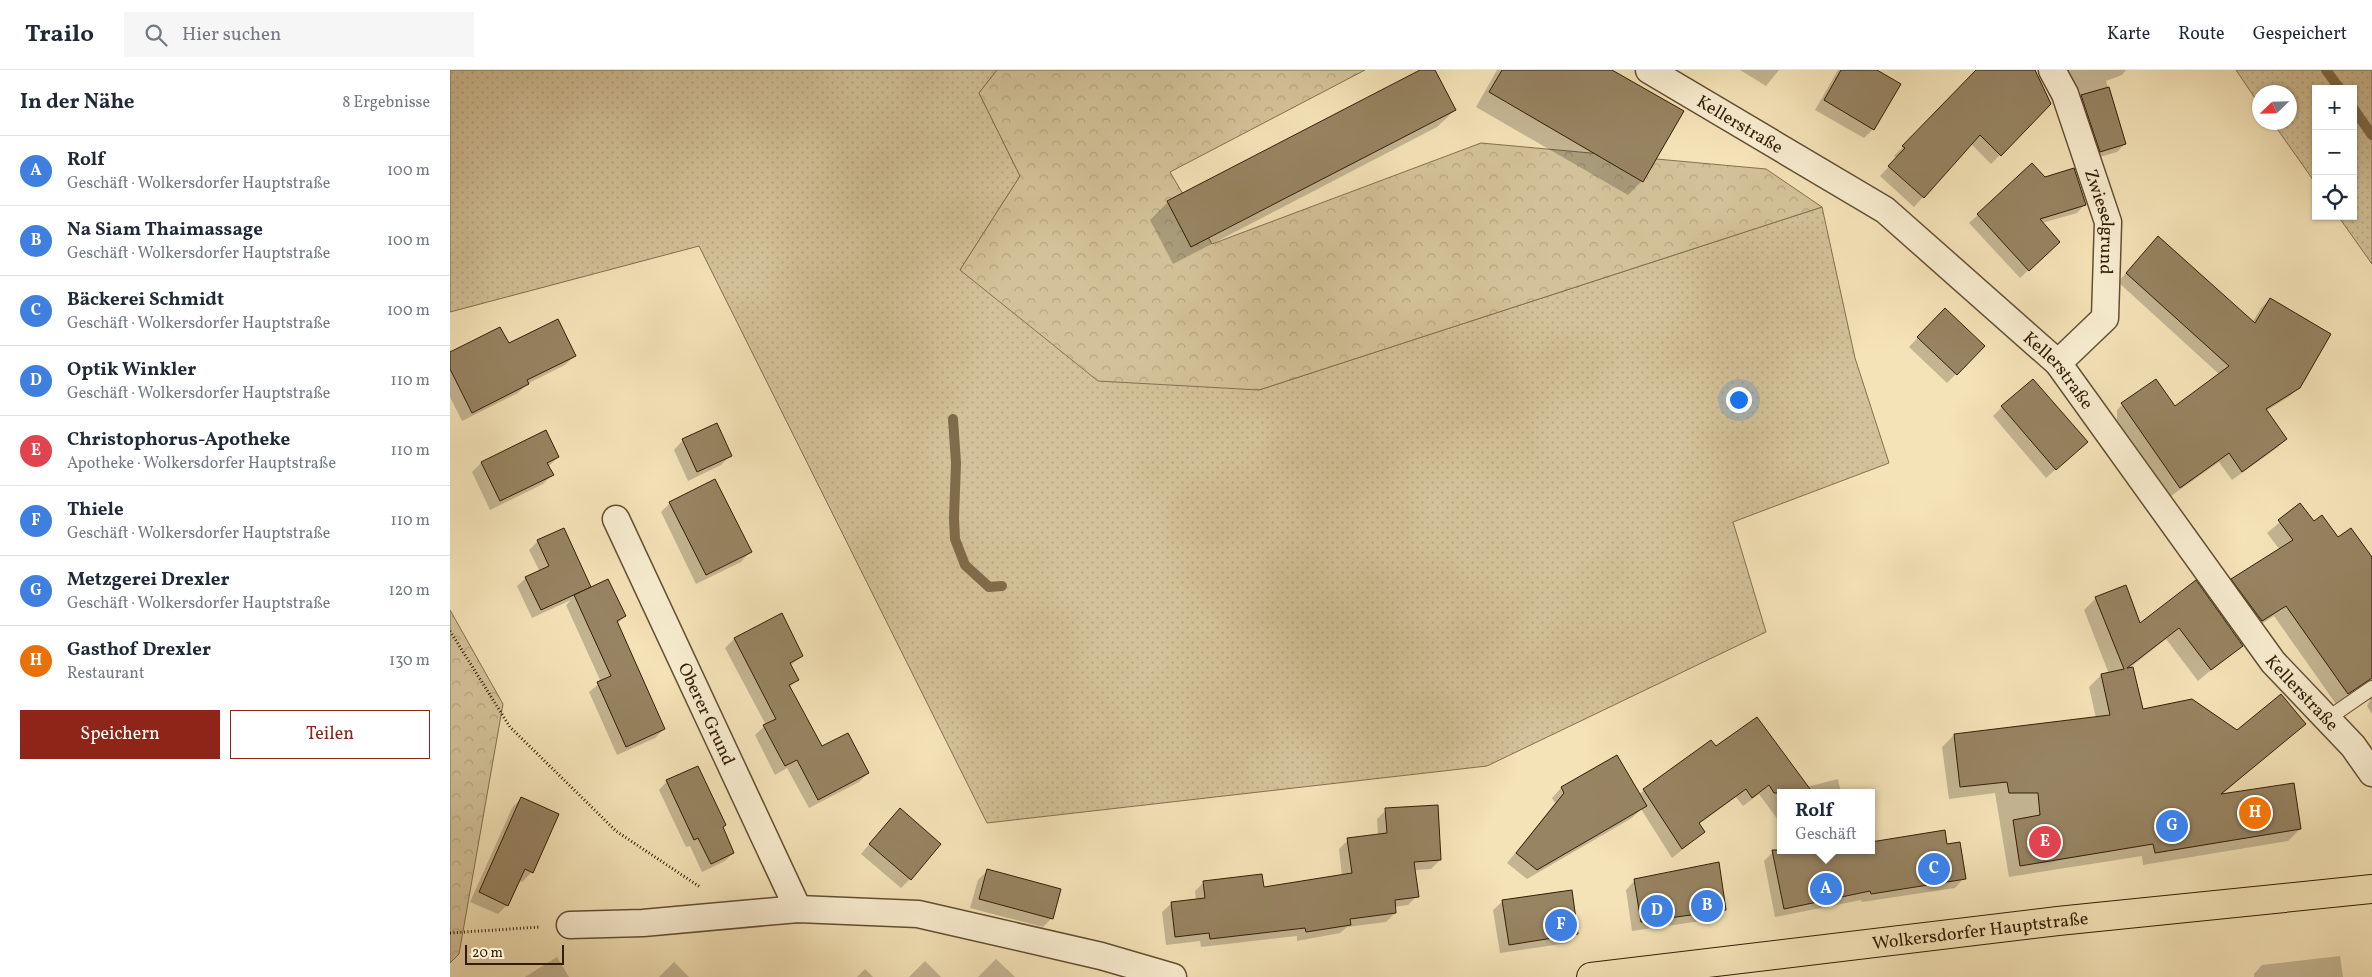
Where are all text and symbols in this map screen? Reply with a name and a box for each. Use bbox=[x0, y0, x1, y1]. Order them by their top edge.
search box bbox=[124, 12, 474, 57]
text: Trailo bbox=[25, 18, 94, 52]
icon: search bbox=[142, 21, 170, 49]
text: Hier suchen bbox=[182, 22, 281, 48]
text: Karte bbox=[2107, 22, 2150, 47]
text: Route bbox=[2178, 22, 2225, 47]
text: Gespeichert bbox=[2253, 22, 2347, 47]
north arrow bbox=[2252, 85, 2297, 130]
map controls bbox=[2312, 85, 2357, 220]
button: + bbox=[2312, 85, 2357, 130]
text: In der Nähe bbox=[20, 88, 135, 117]
street label: Kellerstraße bbox=[1691, 90, 1787, 161]
text: 8 Ergebnisse bbox=[342, 92, 430, 114]
button: − bbox=[2312, 130, 2357, 175]
text: Rolf bbox=[67, 147, 105, 173]
text: A bbox=[30, 160, 42, 182]
text: 100 m bbox=[387, 160, 430, 182]
street label: Zwieselgrund bbox=[2077, 166, 2119, 275]
text: Geschäft · Wolkersdorfer Hauptstraße bbox=[67, 173, 330, 195]
button: locate bbox=[2312, 175, 2357, 220]
text: Na Siam Thaimassage bbox=[67, 217, 263, 243]
text: B bbox=[31, 230, 41, 252]
text: 100 m bbox=[387, 230, 430, 252]
text: Geschäft · Wolkersdorfer Hauptstraße bbox=[67, 243, 330, 265]
text: Bäckerei Schmidt bbox=[67, 287, 224, 313]
text: C bbox=[31, 300, 41, 322]
text: 100 m bbox=[387, 300, 430, 322]
text: Geschäft · Wolkersdorfer Hauptstraße bbox=[67, 313, 330, 335]
street label: Kellerstraße bbox=[2017, 326, 2098, 415]
text: Optik Winkler bbox=[67, 357, 196, 383]
text: D bbox=[30, 370, 42, 392]
text: 110 m bbox=[391, 370, 430, 392]
text: Geschäft · Wolkersdorfer Hauptstraße bbox=[67, 383, 330, 405]
your location bbox=[1726, 387, 1752, 413]
text: Christophorus-Apotheke bbox=[67, 427, 290, 453]
text: E bbox=[31, 440, 41, 462]
text: 110 m bbox=[391, 440, 430, 462]
text: Apotheke · Wolkersdorfer Hauptstraße bbox=[67, 453, 336, 475]
text: Thiele bbox=[67, 497, 124, 523]
text: F bbox=[31, 510, 41, 532]
text: 110 m bbox=[391, 510, 430, 532]
text: Geschäft · Wolkersdorfer Hauptstraße bbox=[67, 523, 330, 545]
text: Metzgerei Drexler bbox=[67, 567, 230, 593]
text: G bbox=[30, 580, 42, 602]
text: 120 m bbox=[388, 580, 430, 602]
text: Geschäft · Wolkersdorfer Hauptstraße bbox=[67, 593, 330, 615]
text: Gasthof Drexler bbox=[67, 637, 211, 663]
text: H bbox=[30, 650, 42, 672]
text: 130 m bbox=[389, 650, 430, 672]
street label: Kellerstraße bbox=[2258, 651, 2344, 737]
street label: Oberer Grund bbox=[671, 659, 740, 770]
text: Restaurant bbox=[67, 663, 145, 685]
button: Speichern bbox=[20, 710, 220, 759]
button: Teilen bbox=[230, 710, 430, 759]
popup bbox=[1777, 789, 1875, 854]
pin: H bbox=[2239, 794, 2271, 832]
text: Rolf bbox=[1795, 798, 1833, 824]
pin: G bbox=[2156, 807, 2188, 845]
pin: E bbox=[2029, 823, 2061, 861]
text: Geschäft bbox=[1795, 824, 1857, 846]
pin: C bbox=[1918, 850, 1950, 888]
pin: A bbox=[1810, 870, 1842, 908]
pin: B bbox=[1691, 887, 1723, 925]
pin: D bbox=[1641, 892, 1673, 930]
pin: F bbox=[1545, 906, 1577, 944]
street label: Wolkersdorfer Hauptstraße bbox=[1871, 907, 2089, 957]
scale bar bbox=[465, 942, 564, 965]
text: 20 m bbox=[472, 944, 503, 963]

